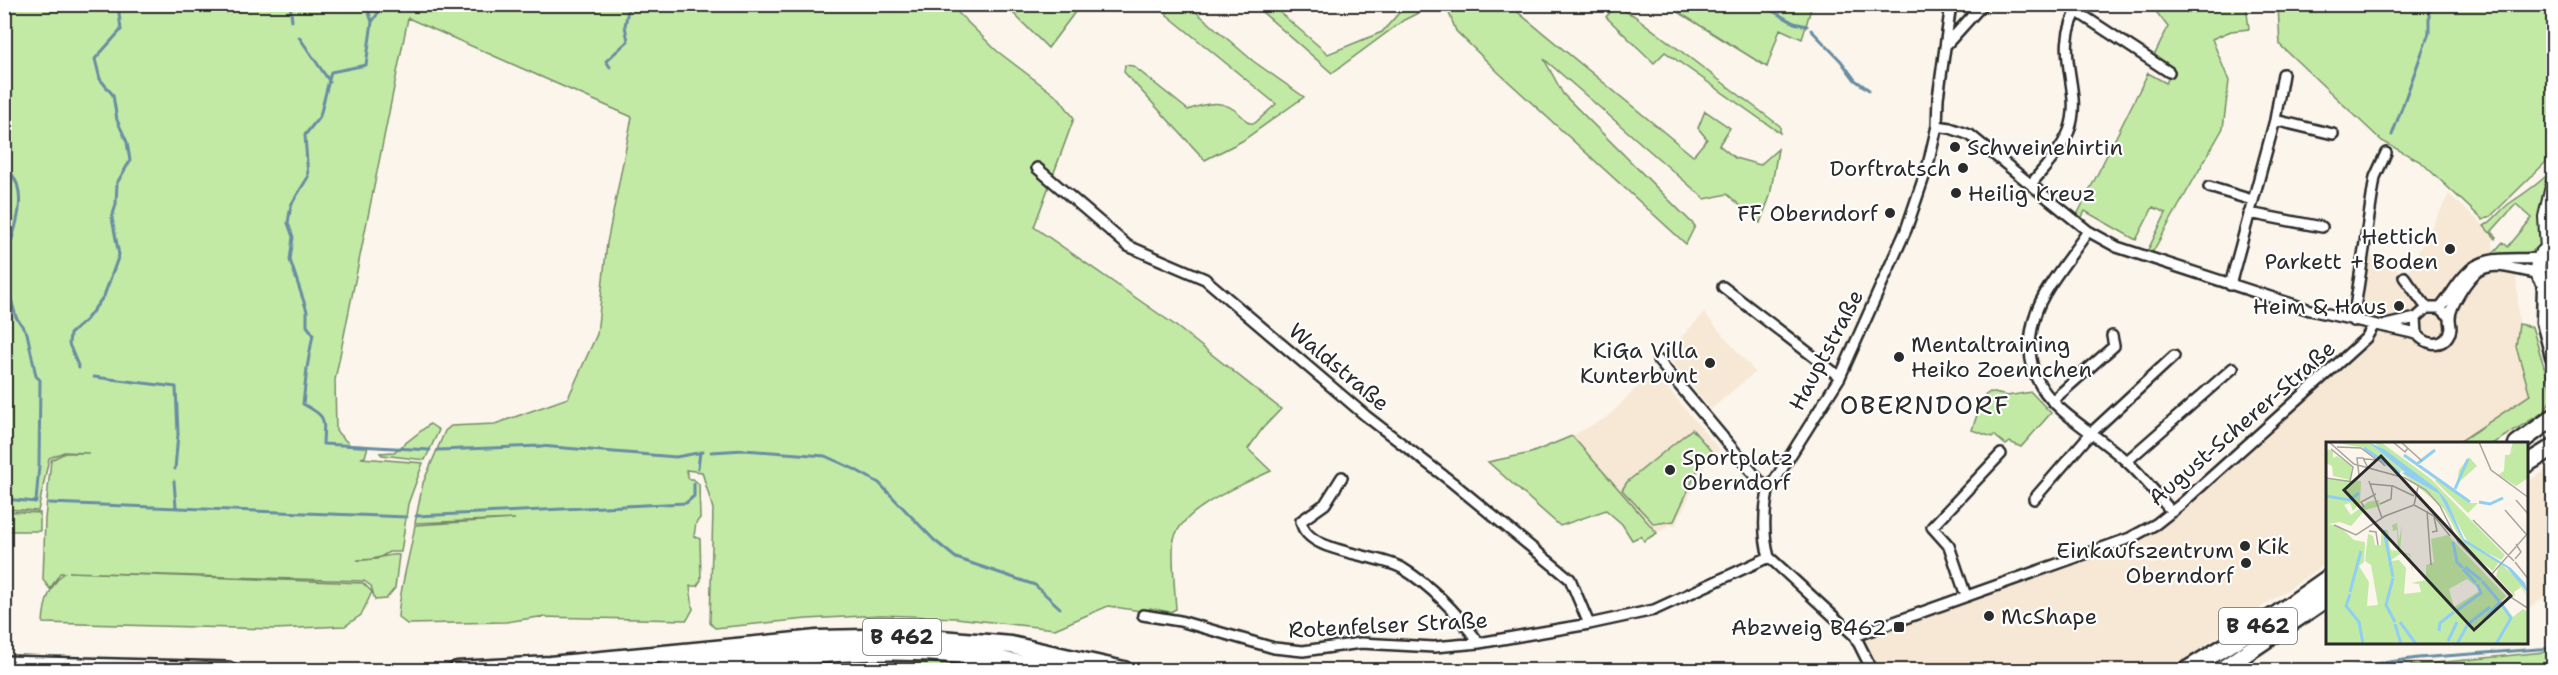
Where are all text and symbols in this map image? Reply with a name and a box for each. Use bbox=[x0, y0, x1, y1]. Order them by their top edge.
place label: Schweinehirtin bbox=[1967, 133, 2123, 162]
marker: Schweinehirtin bbox=[1948, 140, 1962, 154]
place label: Dorftratsch bbox=[1830, 154, 1951, 183]
marker: Dorftratsch bbox=[1956, 161, 1970, 175]
place label: Heilig Kreuz bbox=[1968, 179, 2096, 208]
marker: Heilig Kreuz bbox=[1949, 186, 1963, 200]
place label: FF Oberndorf bbox=[1737, 199, 1879, 228]
marker: FF Oberndorf bbox=[1883, 206, 1897, 220]
place label: Hettich Parkett + Boden bbox=[2265, 222, 2438, 276]
marker: Hettich Parkett + Boden bbox=[2443, 242, 2457, 256]
street label: Hauptstraße bbox=[1782, 284, 1870, 416]
place label: Heim & Haus bbox=[2253, 292, 2387, 321]
marker: Heim & Haus bbox=[2392, 299, 2406, 313]
street label: Waldstraße bbox=[1282, 316, 1396, 418]
place label: Mentaltraining Heiko Zoennchen bbox=[1911, 330, 2092, 384]
street label: August-Scherer-Straße bbox=[2142, 334, 2342, 512]
place label: KiGa Villa Kunterbunt bbox=[1580, 336, 1698, 390]
marker: Mentaltraining Heiko Zoennchen bbox=[1892, 350, 1906, 364]
marker: KiGa Villa Kunterbunt bbox=[1703, 356, 1717, 370]
district label: OBERNDORF bbox=[1840, 387, 2010, 422]
inset map bbox=[2326, 442, 2528, 645]
place label: Sportplatz Oberndorf bbox=[1682, 443, 1793, 497]
marker: Sportplatz Oberndorf bbox=[1663, 463, 1677, 477]
place label: Kik bbox=[2257, 532, 2289, 561]
place label: Einkaufszentrum Oberndorf bbox=[2056, 536, 2235, 590]
marker: Kik bbox=[2238, 539, 2252, 553]
marker: Einkaufszentrum Oberndorf bbox=[2239, 556, 2253, 570]
place label: McShape bbox=[2001, 602, 2097, 631]
street label: Rotenfelser Straße bbox=[1287, 605, 1489, 645]
road number: B 462 bbox=[2219, 608, 2297, 644]
marker: McShape bbox=[1982, 609, 1996, 623]
place label: Abzweig B462 bbox=[1731, 613, 1887, 642]
road number: B 462 bbox=[863, 619, 941, 655]
marker: Abzweig B462 bbox=[1892, 620, 1906, 634]

